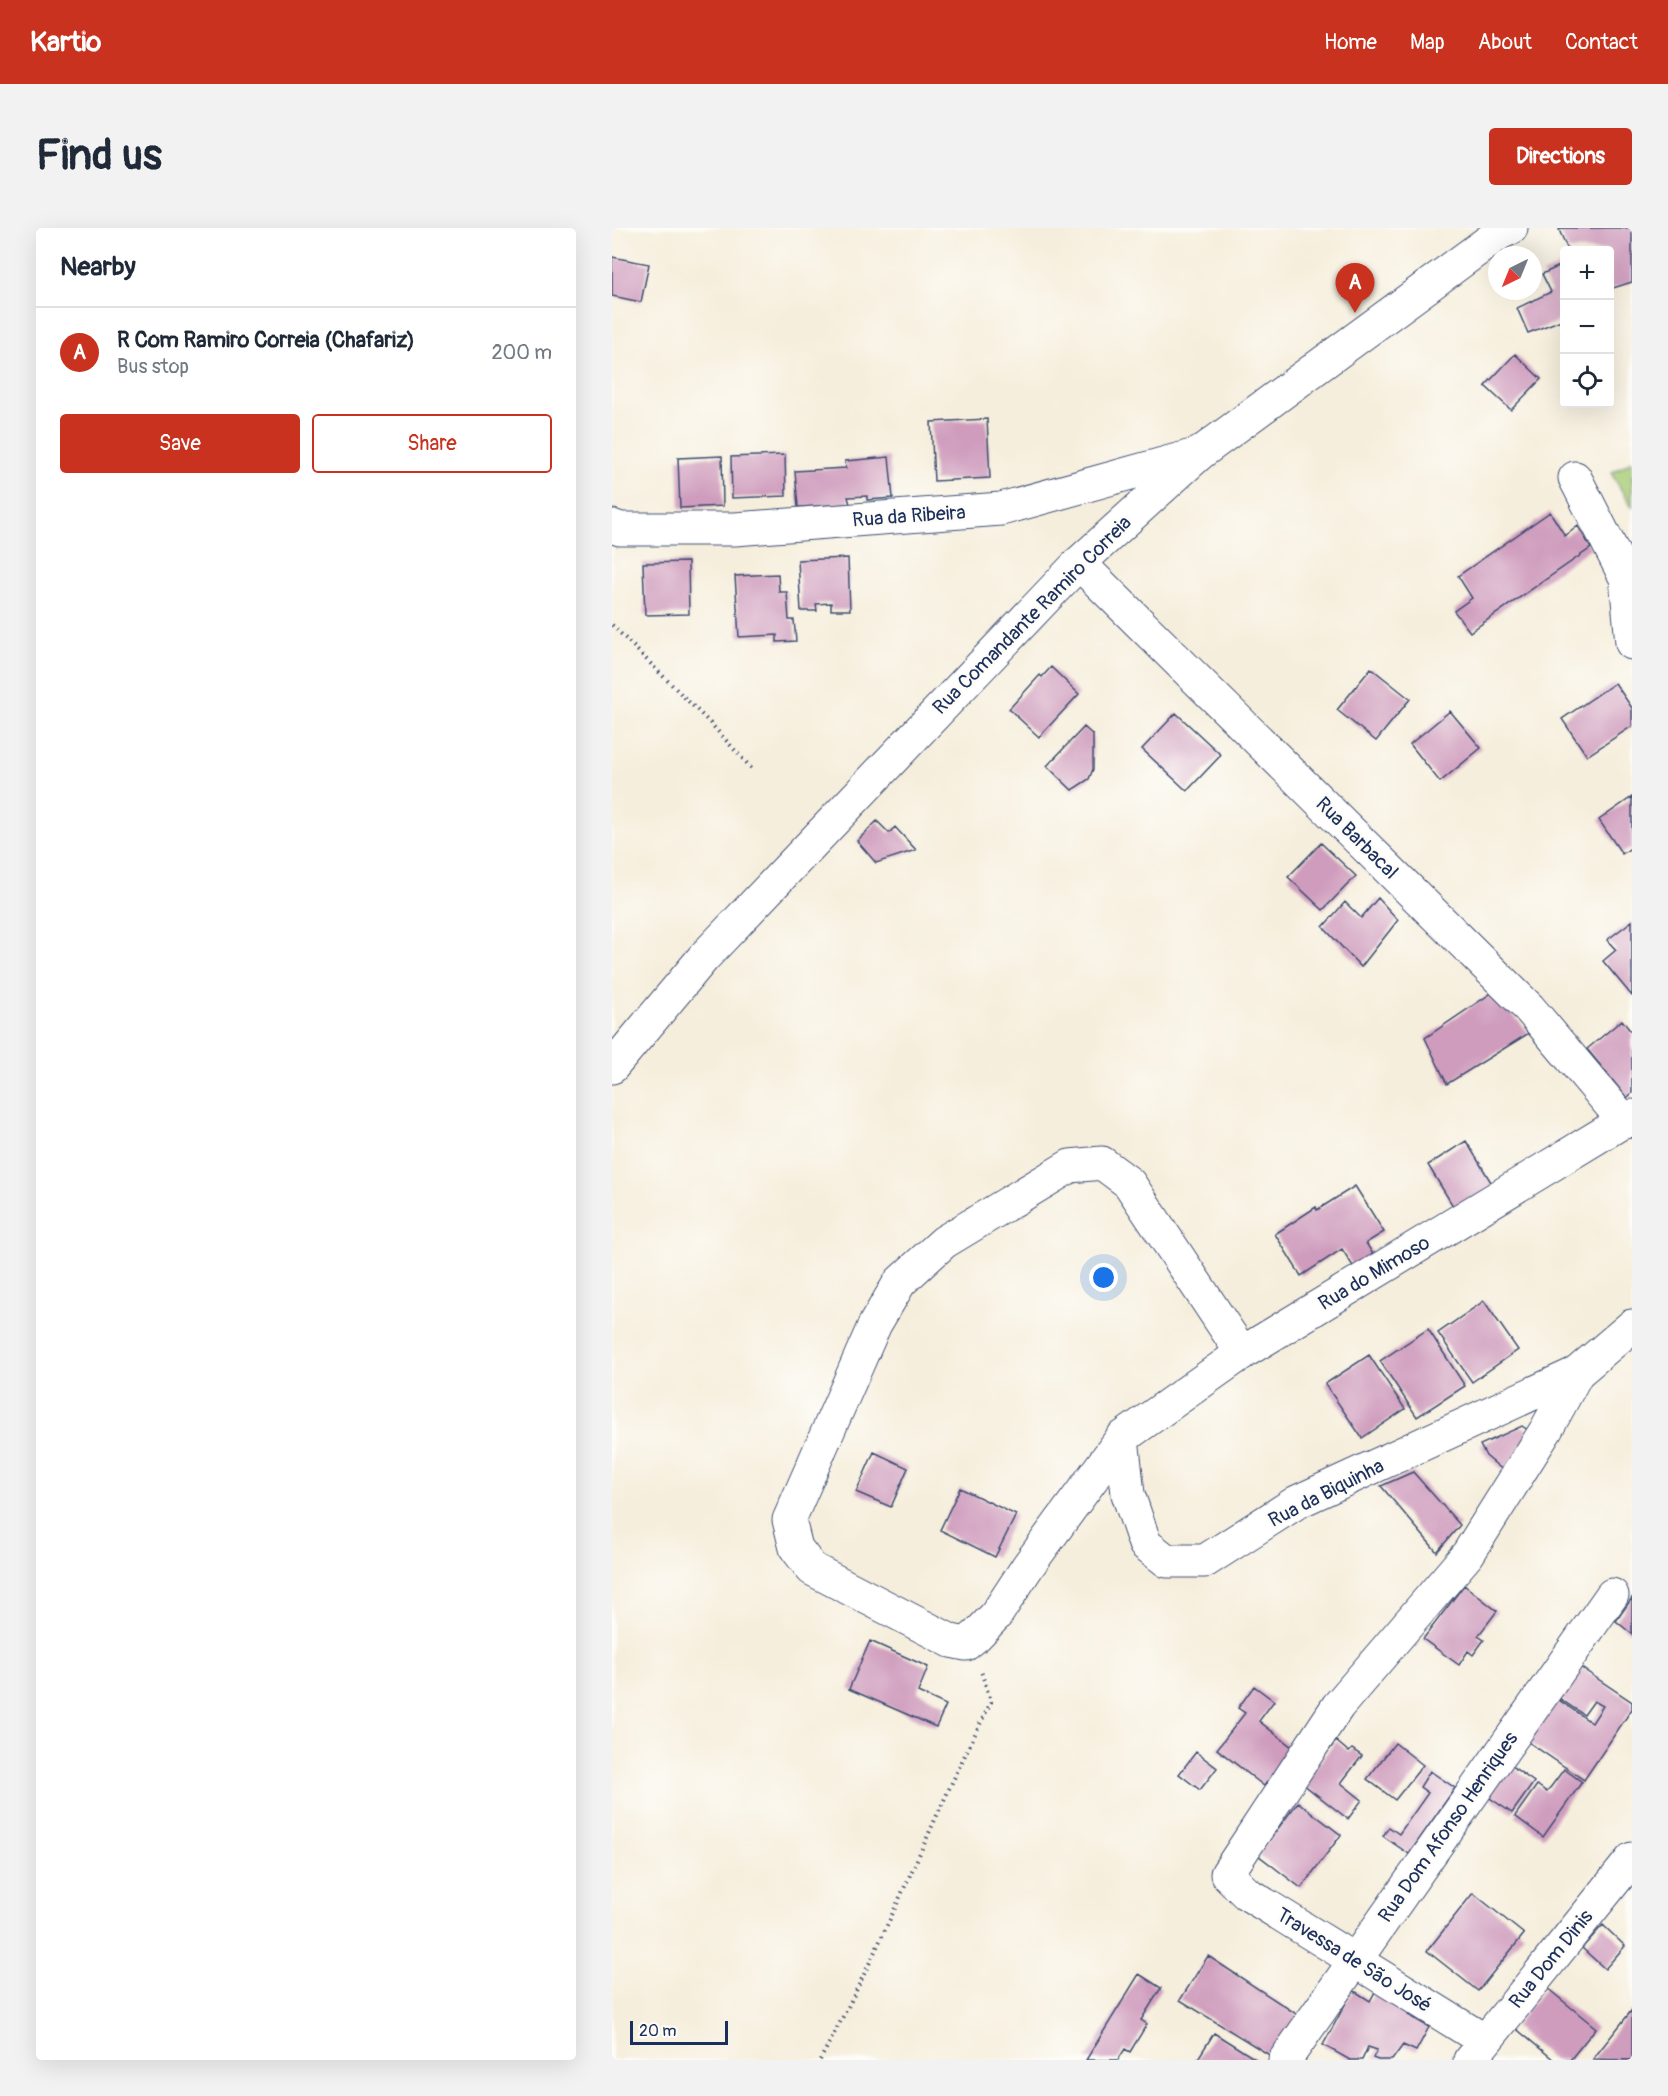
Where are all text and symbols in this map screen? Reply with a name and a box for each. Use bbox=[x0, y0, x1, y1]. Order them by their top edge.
text: Kartio bbox=[30, 25, 101, 60]
text: Home bbox=[1324, 29, 1377, 56]
text: Map bbox=[1410, 29, 1445, 56]
text: About bbox=[1478, 29, 1532, 56]
text: Contact bbox=[1565, 29, 1638, 56]
button: Directions bbox=[1489, 128, 1632, 185]
text: Find us bbox=[36, 130, 162, 182]
north arrow bbox=[1488, 246, 1542, 300]
map controls bbox=[1560, 246, 1614, 408]
button: + bbox=[1560, 246, 1614, 300]
text: Nearby bbox=[60, 251, 136, 283]
pin: A bbox=[1336, 264, 1374, 313]
button: − bbox=[1560, 300, 1614, 354]
text: R Com Ramiro Correia (Chafariz) bbox=[117, 326, 415, 354]
text: A bbox=[73, 340, 86, 365]
text: 200 m bbox=[491, 340, 552, 365]
text: Bus stop bbox=[117, 354, 189, 379]
button: locate bbox=[1560, 354, 1614, 408]
button: Save bbox=[60, 414, 300, 473]
button: Share bbox=[312, 414, 552, 473]
street label: Rua da Ribeira bbox=[851, 500, 967, 532]
street label: Rua Comandante Ramiro Correia bbox=[927, 510, 1137, 720]
street label: Rua Barbacal bbox=[1311, 792, 1403, 884]
street label: Rua do Mimoso bbox=[1314, 1230, 1434, 1316]
your location bbox=[1089, 1263, 1118, 1292]
street label: Rua da Biquinha bbox=[1264, 1453, 1388, 1533]
street label: Rua Dom Afonso Henriques bbox=[1373, 1727, 1523, 1927]
street label: Travessa de São José bbox=[1272, 1902, 1436, 2018]
street label: Rua Dom Dinis bbox=[1504, 1905, 1598, 2013]
scale bar bbox=[630, 2018, 728, 2046]
text: 20 m bbox=[639, 2021, 677, 2041]

